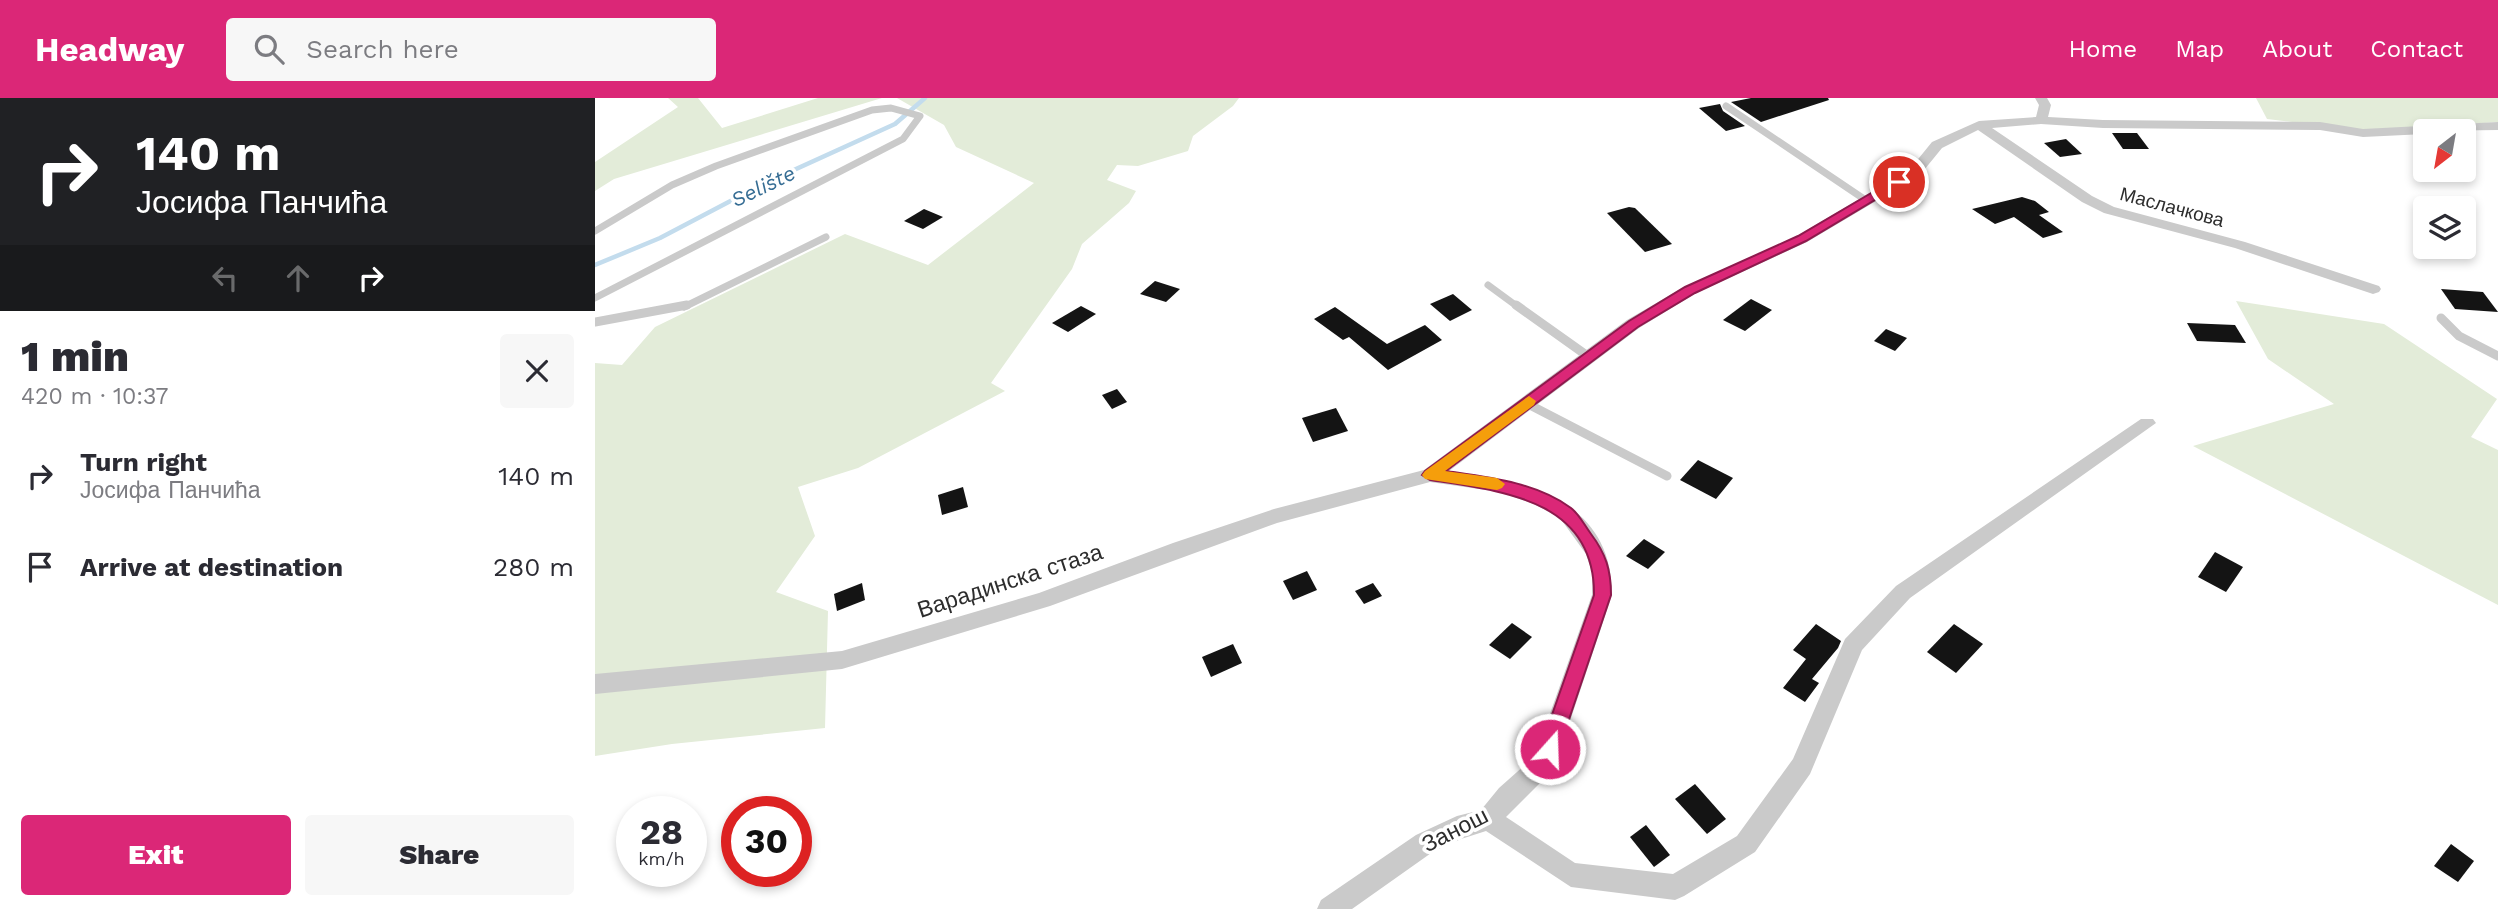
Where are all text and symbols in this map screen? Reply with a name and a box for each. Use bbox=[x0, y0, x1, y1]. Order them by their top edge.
search box bbox=[226, 18, 716, 81]
text: Headway bbox=[35, 30, 184, 69]
icon: search bbox=[250, 30, 288, 68]
text: Search here bbox=[306, 34, 459, 64]
text: Home bbox=[2069, 35, 2137, 63]
text: Map bbox=[2175, 35, 2224, 63]
text: About bbox=[2262, 35, 2332, 63]
text: Contact bbox=[2370, 35, 2463, 63]
north arrow bbox=[2413, 119, 2476, 182]
map controls bbox=[2413, 119, 2476, 259]
text: 140 m bbox=[136, 124, 280, 182]
icon: right bbox=[21, 126, 112, 217]
pin bbox=[1869, 152, 1929, 212]
water label: Selište bbox=[727, 160, 799, 212]
icon: arrive bbox=[1880, 163, 1918, 201]
street label: Маслачкова bbox=[2117, 182, 2227, 232]
text: Јосифа Панчића bbox=[136, 183, 387, 221]
button: layers bbox=[2413, 196, 2476, 259]
icon: left bbox=[206, 259, 244, 297]
icon: ahead bbox=[279, 259, 317, 297]
icon: right bbox=[352, 259, 390, 297]
text: 1 min bbox=[21, 332, 129, 381]
button: close bbox=[500, 334, 574, 408]
text: 420 m · 10:37 bbox=[21, 383, 168, 410]
text: Turn right bbox=[80, 447, 207, 477]
icon: right bbox=[21, 457, 59, 495]
text: 140 m bbox=[498, 461, 574, 491]
text: Јосифа Панчића bbox=[80, 477, 261, 504]
street label: Варадинска стаза bbox=[914, 538, 1106, 624]
icon: arrive bbox=[21, 548, 59, 586]
text: Arrive at destination bbox=[80, 552, 343, 582]
text: 280 m bbox=[493, 552, 574, 582]
position arrow bbox=[1513, 712, 1587, 786]
speed limit sign: 30 bbox=[721, 796, 812, 887]
street label: Занош bbox=[1417, 802, 1493, 858]
text: 28 bbox=[640, 811, 683, 853]
button: Exit bbox=[21, 815, 291, 895]
button: Share bbox=[305, 815, 574, 895]
text: km/h bbox=[638, 848, 685, 869]

